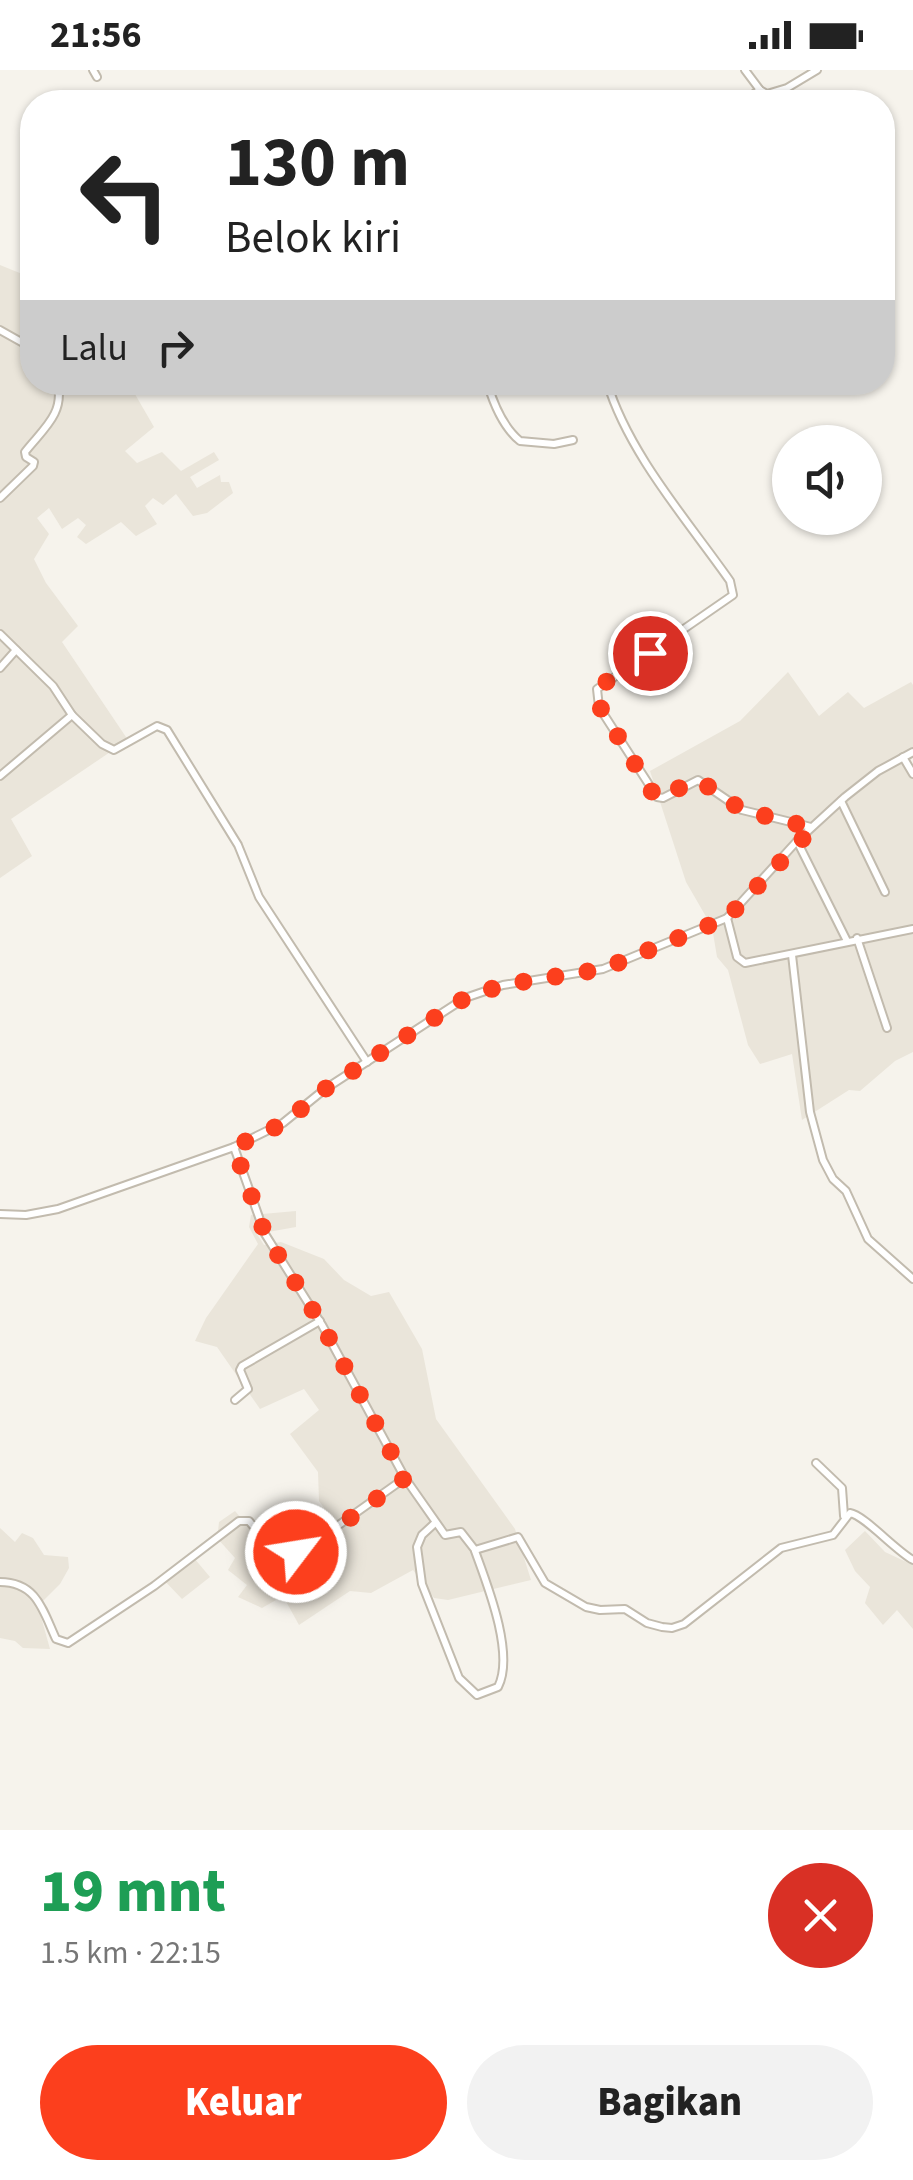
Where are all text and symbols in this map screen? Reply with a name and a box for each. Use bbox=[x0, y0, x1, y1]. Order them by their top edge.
text: 21:56 bbox=[50, 8, 142, 62]
text: 130 m bbox=[225, 113, 410, 213]
icon: left bbox=[60, 130, 190, 260]
text: Belok kiri bbox=[225, 206, 401, 270]
icon: right bbox=[148, 320, 203, 375]
text: Lalu bbox=[60, 321, 128, 375]
map controls bbox=[772, 425, 882, 535]
button: sound bbox=[772, 425, 882, 535]
pin bbox=[608, 611, 693, 696]
icon: arrive bbox=[623, 626, 678, 681]
position arrow bbox=[244, 1500, 348, 1604]
text: 19 mnt bbox=[40, 1850, 226, 1935]
button: close bbox=[768, 1863, 873, 1968]
text: 1.5 km · 22:15 bbox=[40, 1930, 221, 1976]
button: Keluar bbox=[40, 2045, 447, 2160]
button: Bagikan bbox=[467, 2045, 873, 2160]

